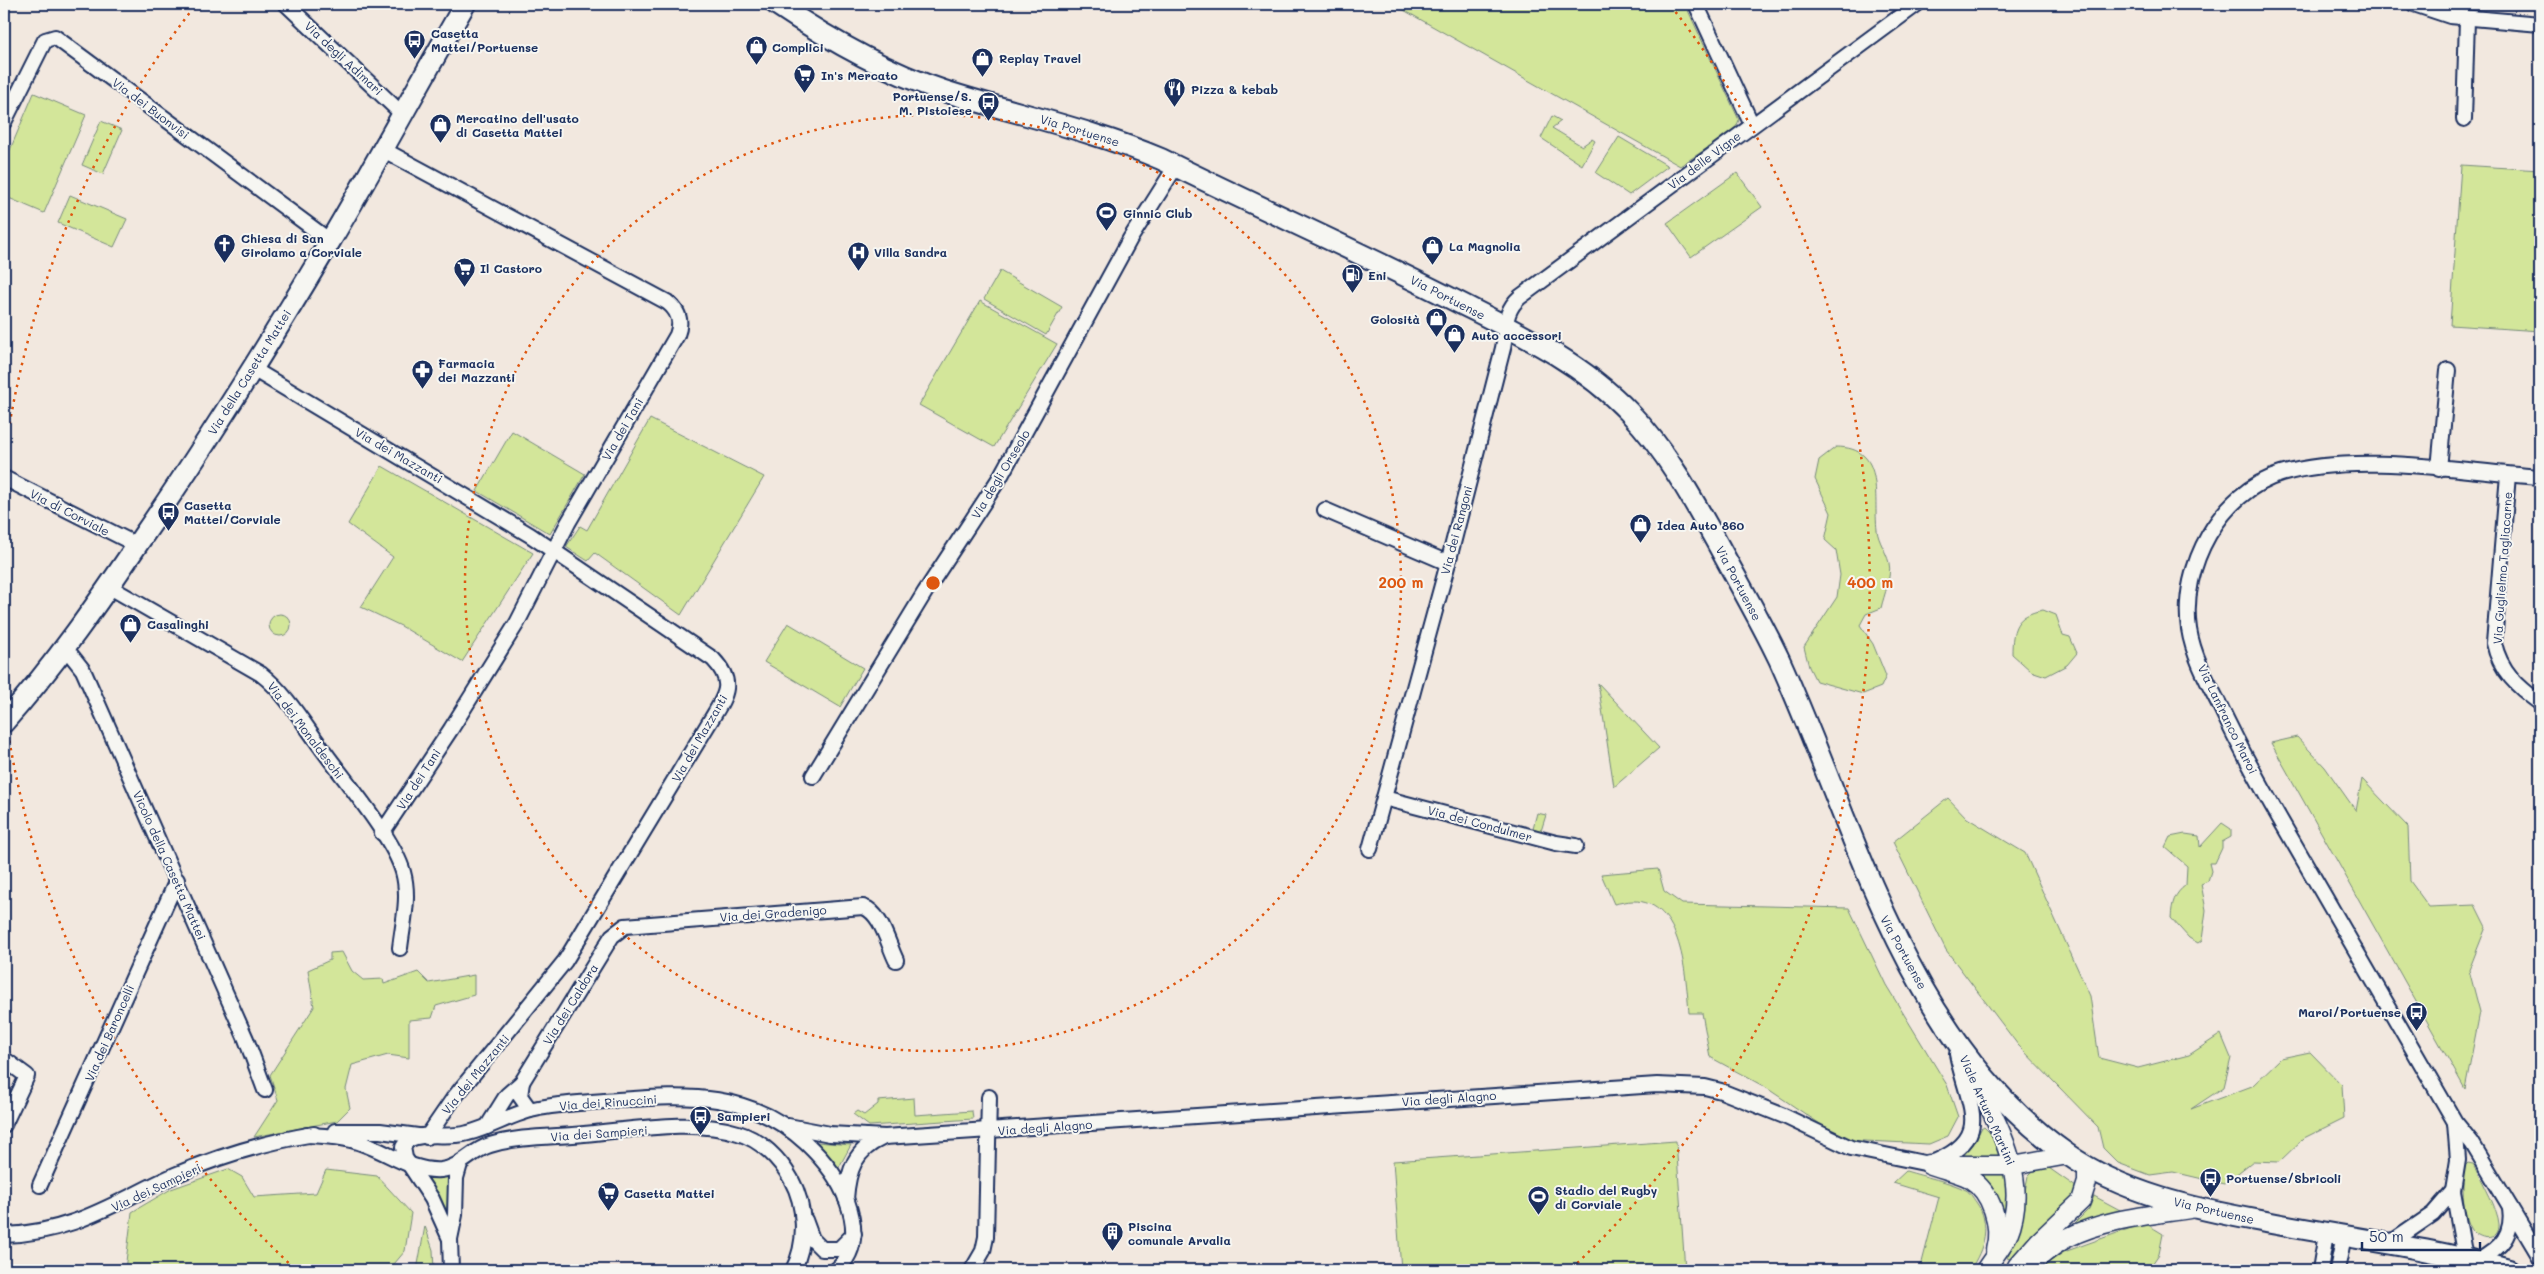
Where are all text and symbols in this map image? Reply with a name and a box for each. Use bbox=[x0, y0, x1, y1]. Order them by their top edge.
street label: Via degli Adimari bbox=[301, 18, 387, 98]
place label: Casetta Mattei/Portuense bbox=[431, 25, 538, 55]
bus stop icon: Casetta Mattei/Portuense bbox=[403, 28, 427, 59]
shop icon: Complici bbox=[744, 35, 768, 66]
place label: Complici bbox=[772, 39, 824, 55]
shop icon: Replay Travel bbox=[971, 46, 995, 77]
place label: Replay Travel bbox=[999, 50, 1081, 66]
supermarket icon: In's Mercato bbox=[793, 63, 817, 94]
place label: In's Mercato bbox=[821, 67, 898, 83]
street label: Via dei Buonvisi bbox=[109, 74, 193, 142]
restaurant icon: Pizza & kebab bbox=[1163, 77, 1187, 108]
place label: Pizza & kebab bbox=[1191, 81, 1278, 97]
place label: Portuense/S. M. Pistoiese bbox=[893, 88, 972, 118]
bus stop icon: Portuense/S. M. Pistoiese bbox=[976, 91, 1000, 122]
place label: Mercatino dell'usato di Casetta Mattei bbox=[456, 110, 579, 140]
street label: Via Portuense bbox=[1038, 110, 1122, 150]
shop icon: Mercatino dell'usato di Casetta Mattei bbox=[428, 113, 452, 144]
street label: Via delle Vigne bbox=[1664, 127, 1744, 193]
sports icon: Ginnic Club bbox=[1095, 201, 1119, 232]
place label: Ginnic Club bbox=[1123, 205, 1193, 221]
place label: Chiesa di San Girolamo a Corviale bbox=[241, 230, 362, 260]
church icon: Chiesa di San Girolamo a Corviale bbox=[213, 233, 237, 264]
shop icon: La Magnolia bbox=[1421, 234, 1445, 265]
place label: La Magnolia bbox=[1449, 238, 1521, 254]
hospital icon: Villa Sandra bbox=[846, 240, 870, 271]
place label: Villa Sandra bbox=[874, 244, 947, 260]
supermarket icon: Il Castoro bbox=[452, 256, 476, 287]
place label: Il Castoro bbox=[480, 260, 542, 276]
fuel station icon: Eni bbox=[1340, 263, 1364, 294]
place label: Eni bbox=[1368, 267, 1387, 283]
street label: Via Portuense bbox=[1408, 271, 1488, 323]
street label: Via della Casetta Mattei bbox=[204, 306, 294, 438]
shop icon: Golosità bbox=[1424, 307, 1448, 338]
place label: Golosità bbox=[1370, 311, 1420, 327]
shop icon: Auto accessori bbox=[1443, 323, 1467, 354]
place label: Auto accessori bbox=[1471, 327, 1562, 343]
place label: Farmacia dei Mazzanti bbox=[438, 355, 515, 385]
pharmacy icon: Farmacia dei Mazzanti bbox=[410, 358, 434, 389]
street label: Via dei Tani bbox=[598, 395, 646, 463]
street label: Via dei Mazzanti bbox=[352, 423, 446, 487]
street label: Via degli Orseolo bbox=[967, 426, 1033, 522]
street label: Via dei Rangoni bbox=[1436, 484, 1476, 576]
street label: Via di Corviale bbox=[27, 485, 113, 539]
street label: Via Guglielmo Tagliacarne bbox=[2489, 491, 2515, 645]
place label: Casetta Mattei/Corviale bbox=[184, 497, 281, 527]
bus stop icon: Casetta Mattei/Corviale bbox=[156, 500, 180, 531]
shop icon: Idea Auto 860 bbox=[1629, 513, 1653, 544]
place label: Idea Auto 860 bbox=[1657, 517, 1744, 533]
street label: Via Portuense bbox=[1713, 543, 1765, 623]
text: 200 m bbox=[1379, 572, 1424, 592]
text: 400 m bbox=[1847, 572, 1893, 592]
centre of rings bbox=[924, 574, 942, 592]
shop icon: Casalinghi bbox=[119, 612, 143, 643]
place label: Casalinghi bbox=[147, 616, 209, 632]
street label: Via Lanfranco Maroi bbox=[2195, 662, 2261, 776]
street label: Via dei Monaldeschi bbox=[264, 678, 348, 782]
street label: Via dei Mazzanti bbox=[667, 691, 731, 785]
street label: Via dei Tani bbox=[392, 745, 444, 813]
street label: Vicolo della Casetta Mattei bbox=[130, 788, 210, 942]
street label: Via dei Condulmer bbox=[1426, 801, 1534, 845]
street label: Via dei Gradenigo bbox=[719, 901, 827, 925]
street label: Via Portuense bbox=[1877, 912, 1931, 992]
street label: Via dei Caldora bbox=[539, 961, 601, 1047]
street label: Via dei Baroncelli bbox=[81, 982, 137, 1084]
bus stop icon: Maroi/Portuense bbox=[2405, 1000, 2429, 1031]
place label: Maroi/Portuense bbox=[2298, 1004, 2401, 1020]
street label: Via dei Mazzanti bbox=[438, 1031, 512, 1117]
street label: Viale Arturo Martini bbox=[1957, 1053, 2019, 1167]
street label: Via degli Alagno bbox=[1401, 1087, 1497, 1109]
street label: Via dei Rinuccini bbox=[559, 1091, 657, 1113]
bus stop icon: Sampieri bbox=[689, 1104, 713, 1135]
place label: Sampieri bbox=[717, 1108, 771, 1124]
street label: Via degli Alagno bbox=[997, 1116, 1093, 1138]
street label: Via dei Sampieri bbox=[550, 1122, 648, 1144]
street label: Via dei Sampieri bbox=[109, 1159, 203, 1215]
bus stop icon: Portuense/Sbricoli bbox=[2198, 1166, 2222, 1197]
place label: Portuense/Sbricoli bbox=[2226, 1170, 2341, 1186]
supermarket icon: Casetta Mattei bbox=[596, 1181, 620, 1212]
place label: Stadio del Rugby di Corviale bbox=[1555, 1182, 1658, 1212]
place label: Casetta Mattei bbox=[624, 1185, 715, 1201]
sports icon: Stadio del Rugby di Corviale bbox=[1527, 1185, 1551, 1216]
street label: Via Portuense bbox=[2172, 1193, 2256, 1227]
place label: Piscina comunale Arvalia bbox=[1128, 1218, 1231, 1248]
scale bar bbox=[2362, 1219, 2479, 1251]
building icon: Piscina comunale Arvalia bbox=[1100, 1221, 1124, 1252]
text: 50 m bbox=[2369, 1226, 2404, 1246]

